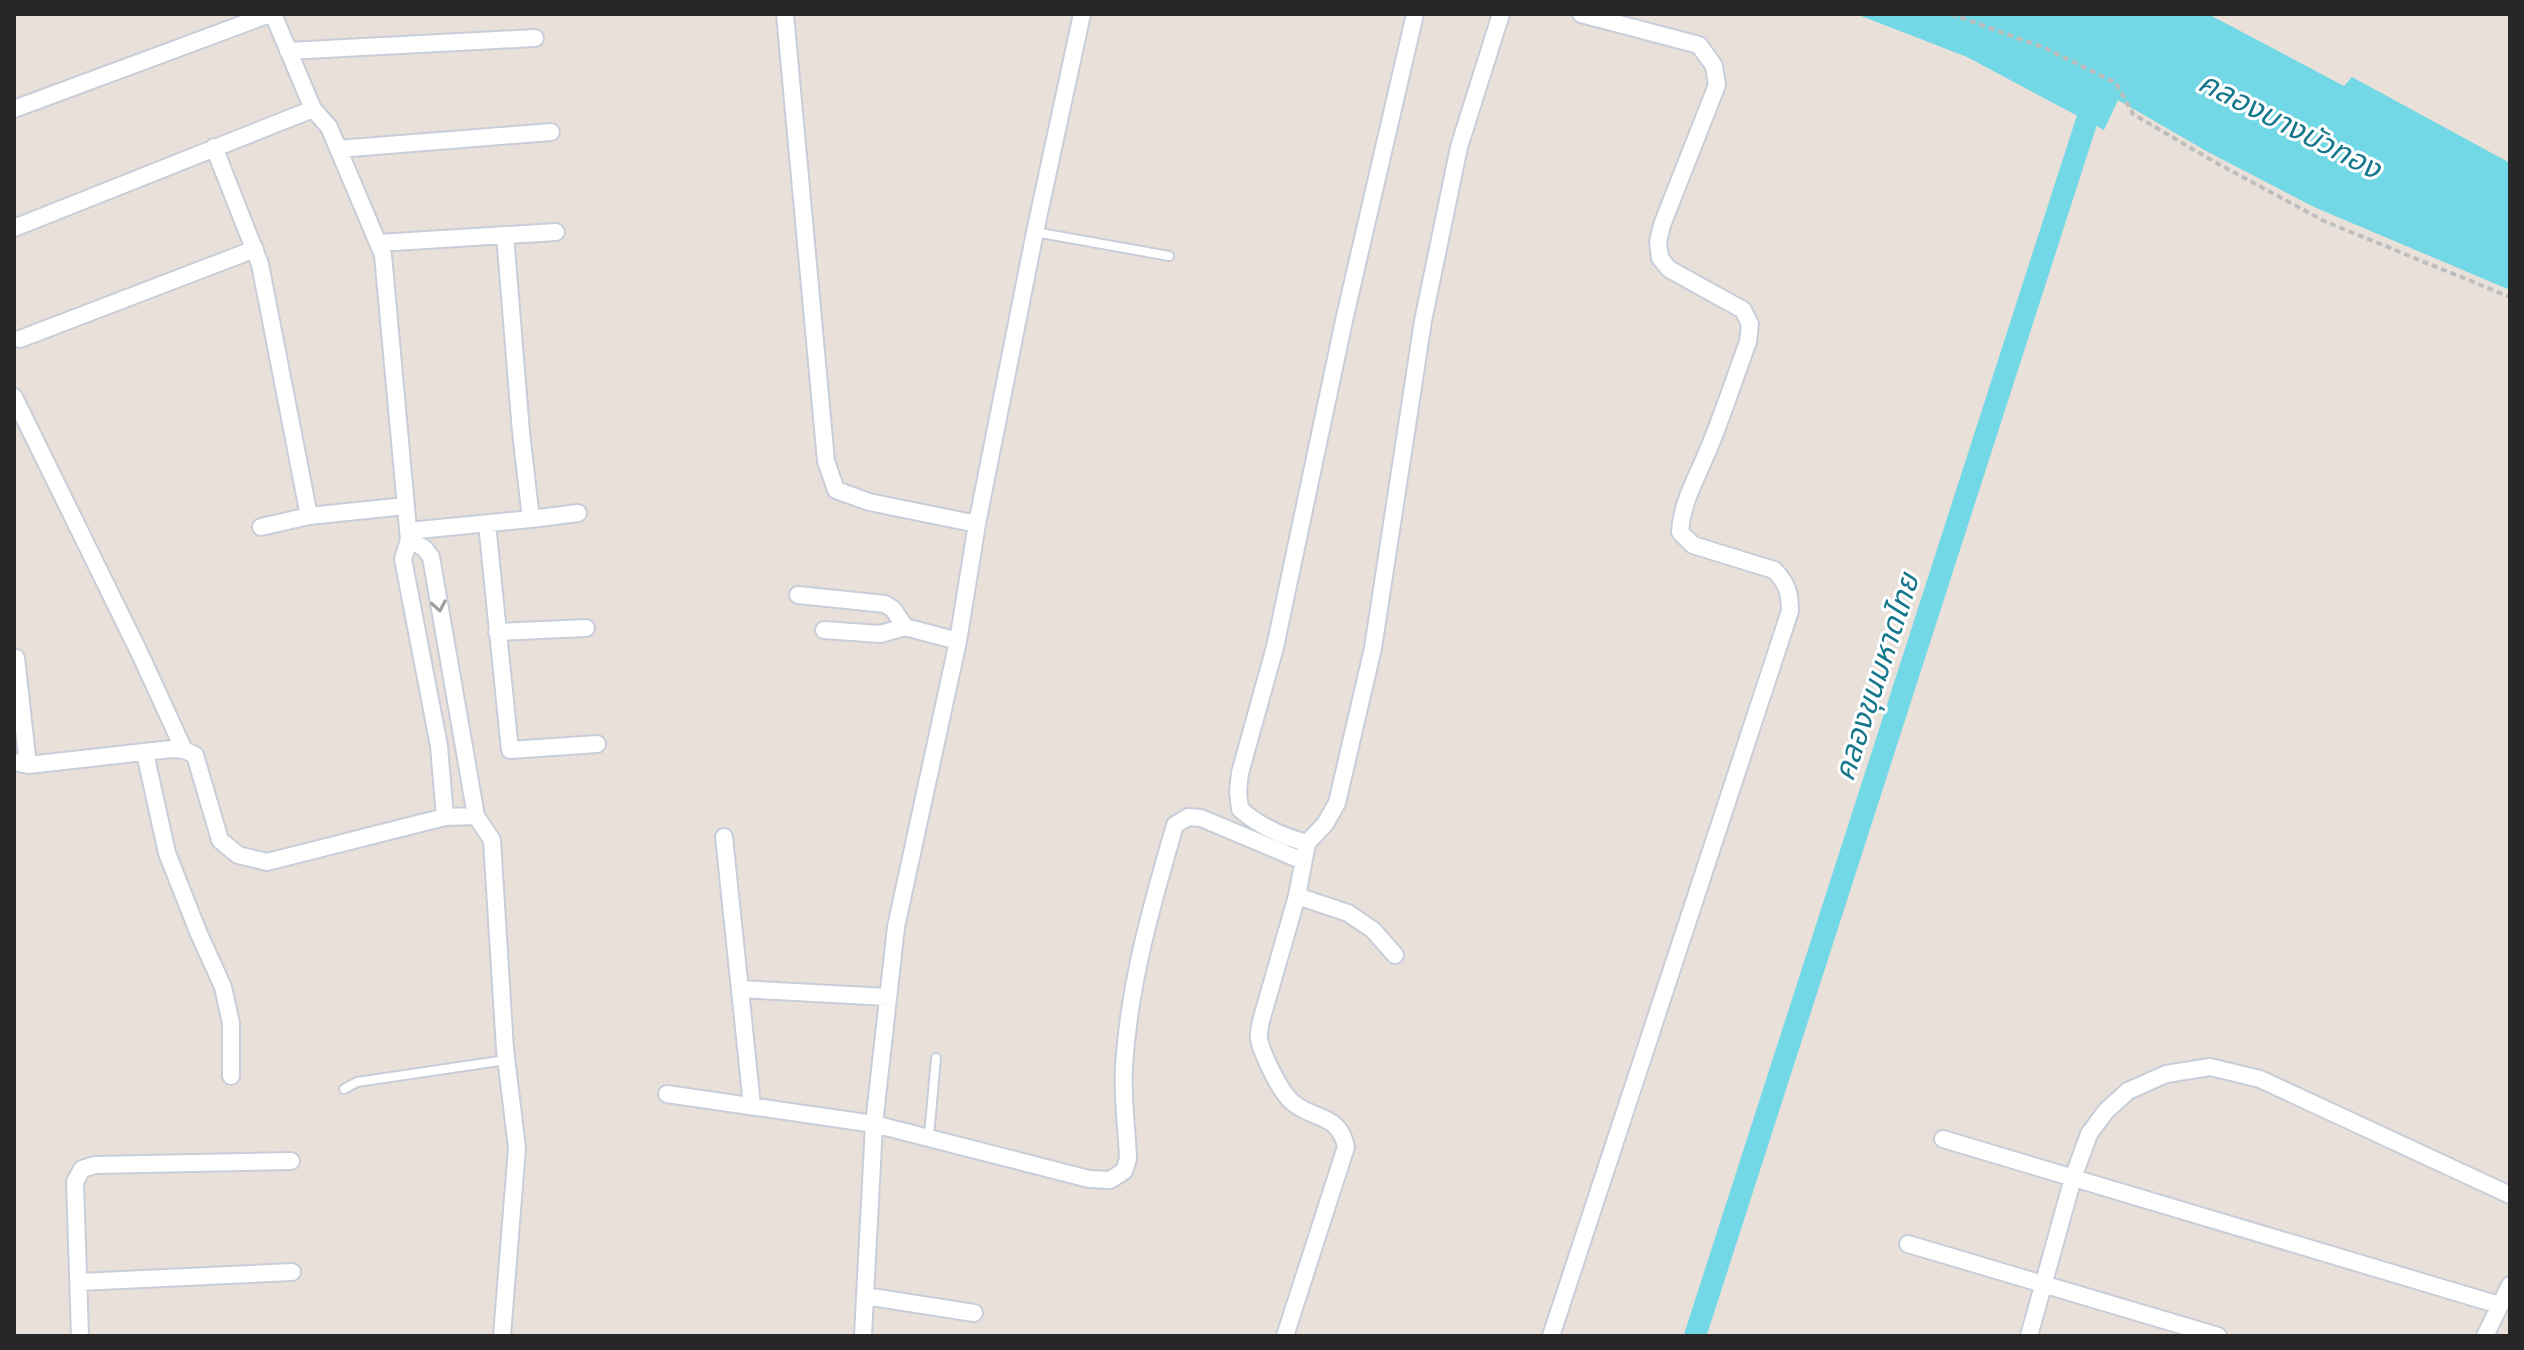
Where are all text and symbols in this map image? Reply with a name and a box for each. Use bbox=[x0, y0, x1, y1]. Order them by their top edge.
water label: คลองบางบัวทอง bbox=[2192, 62, 2390, 189]
water label: คลองขุนมหาดไทย bbox=[1824, 566, 1929, 786]
one-way arrow bbox=[430, 599, 447, 613]

